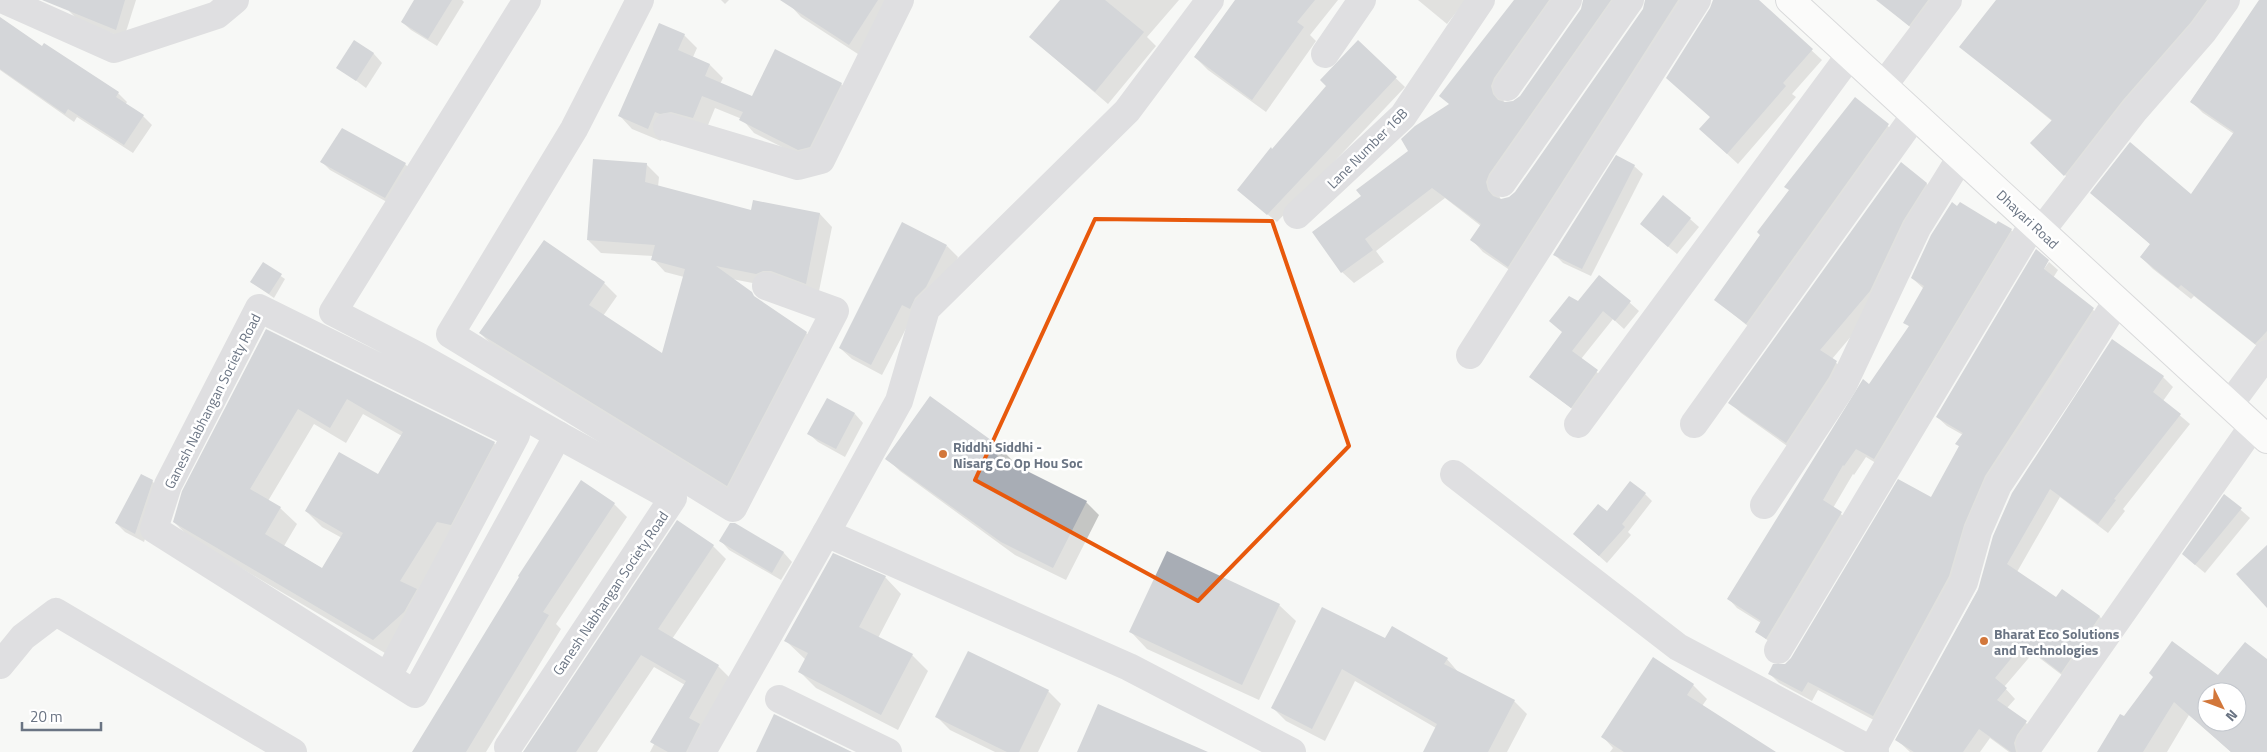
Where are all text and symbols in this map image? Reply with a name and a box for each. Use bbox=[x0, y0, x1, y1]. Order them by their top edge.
street label: Lane Number 16B bbox=[1322, 103, 1412, 193]
street label: Dhayari Road bbox=[1992, 185, 2064, 253]
street label: Ganesh Nabhangan Society Road bbox=[159, 310, 265, 492]
place label: Riddhi Siddhi - Nisarg Co Op Hou Soc bbox=[953, 436, 1083, 473]
marker: Riddhi Siddhi - Nisarg Co Op Hou Soc bbox=[937, 448, 949, 460]
street label: Ganesh Nabhangan Society Road bbox=[547, 507, 673, 679]
place label: Bharat Eco Solutions and Technologies bbox=[1994, 623, 2120, 660]
marker: Bharat Eco Solutions and Technologies bbox=[1978, 635, 1990, 647]
north arrow bbox=[2197, 682, 2247, 732]
scale bar bbox=[22, 700, 101, 732]
text: 20 m bbox=[30, 705, 63, 728]
text: N bbox=[2221, 705, 2243, 727]

